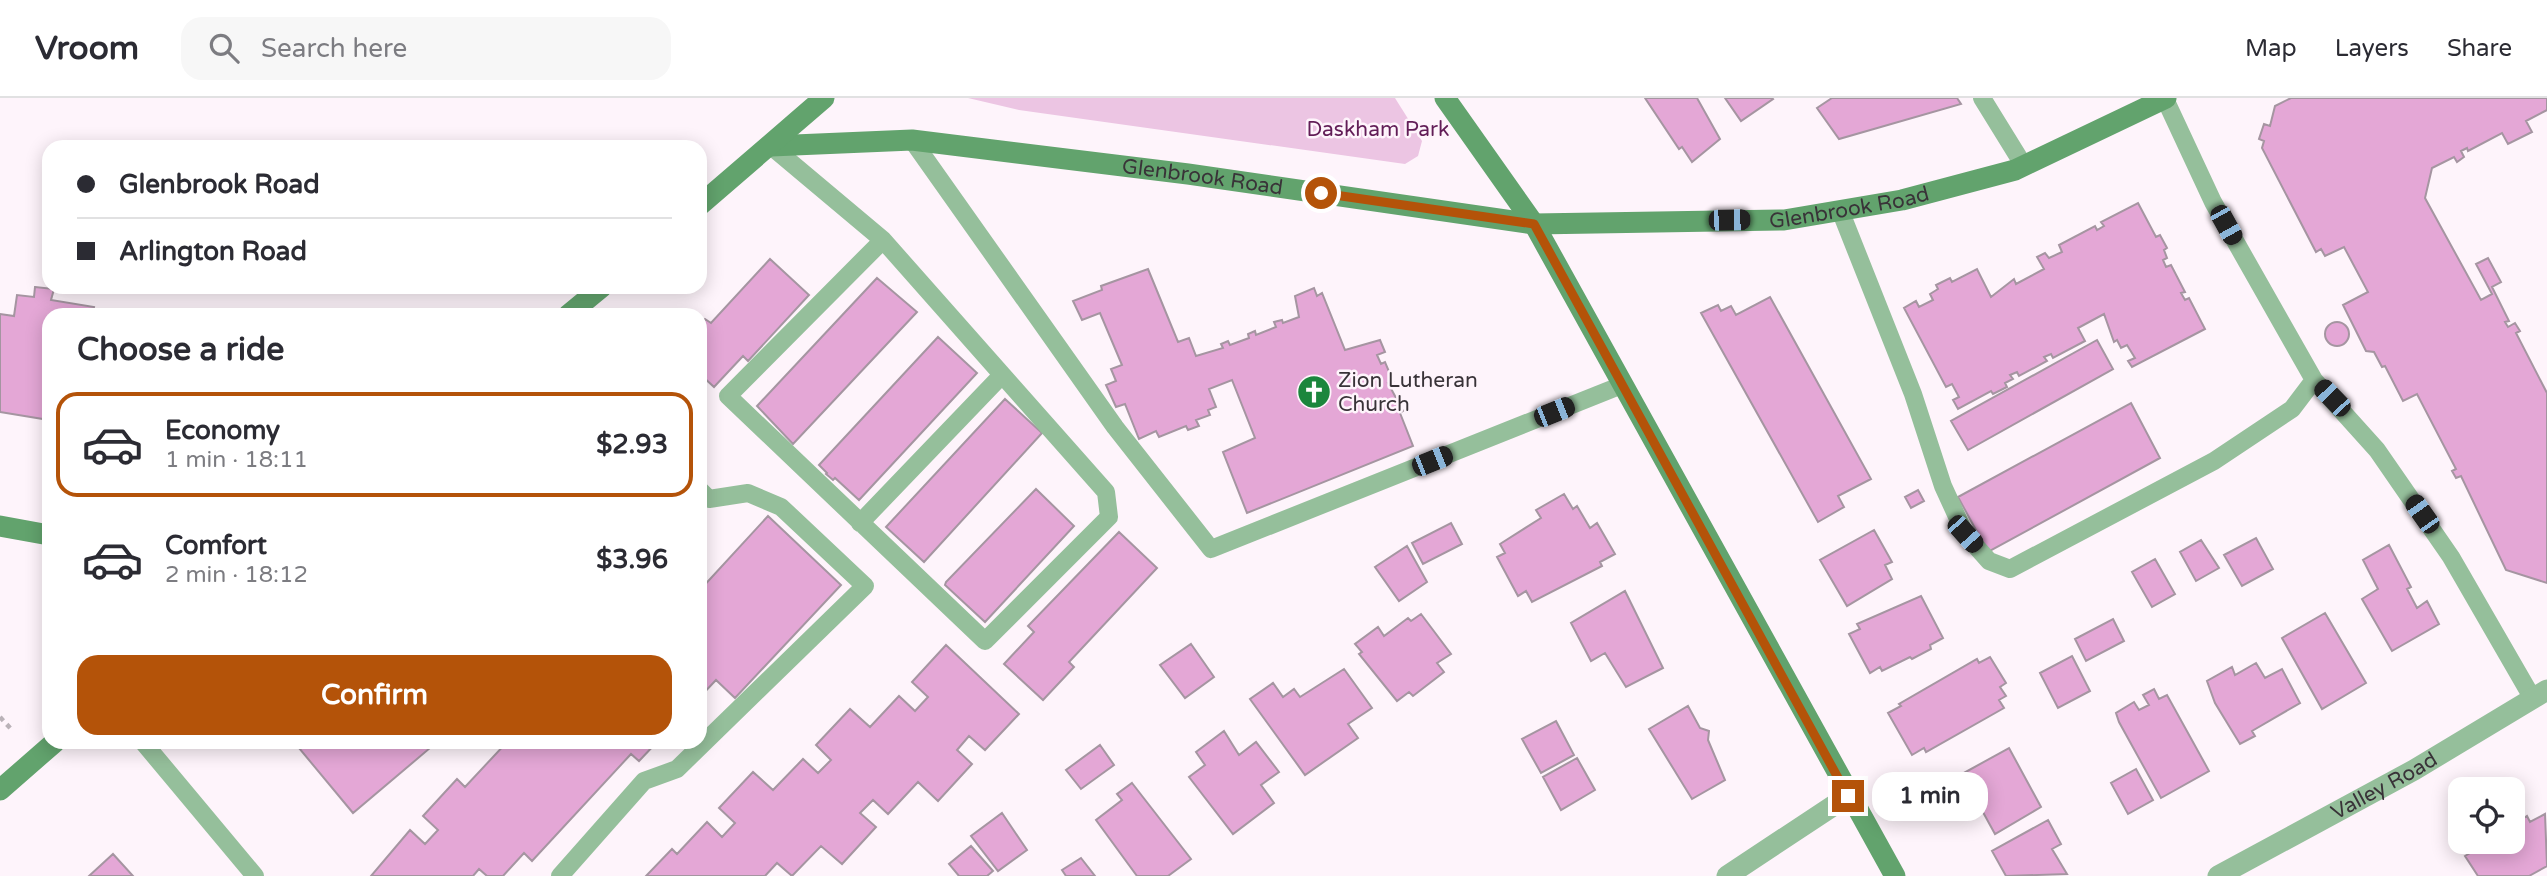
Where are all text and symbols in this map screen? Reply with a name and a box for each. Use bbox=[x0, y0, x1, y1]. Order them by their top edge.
search box bbox=[181, 17, 671, 80]
text: Vroom bbox=[35, 29, 139, 68]
icon: search bbox=[205, 29, 243, 67]
text: Search here bbox=[261, 33, 407, 64]
text: Map bbox=[2245, 34, 2297, 63]
text: Layers bbox=[2335, 34, 2409, 63]
text: Share bbox=[2447, 34, 2512, 63]
park label: Daskham Park bbox=[1306, 117, 1450, 142]
street label: Glenbrook Road bbox=[1121, 154, 1285, 201]
text: Glenbrook Road bbox=[119, 169, 320, 200]
route start bbox=[1305, 177, 1337, 209]
street label: Glenbrook Road bbox=[1769, 181, 1932, 233]
car bbox=[2207, 202, 2246, 248]
car bbox=[1708, 209, 1751, 231]
text: Arlington Road bbox=[119, 236, 307, 267]
text: Choose a ride bbox=[77, 331, 284, 369]
place label: Zion Lutheran Church bbox=[1338, 368, 1478, 417]
church icon: Zion Lutheran Church bbox=[1295, 373, 1333, 411]
car bbox=[2310, 376, 2355, 420]
car bbox=[1531, 394, 1578, 430]
icon: car bbox=[81, 413, 144, 476]
text: Economy bbox=[165, 415, 280, 446]
text: $2.93 bbox=[596, 429, 668, 460]
car bbox=[1409, 443, 1456, 479]
text: 1 min · 18:11 bbox=[165, 446, 308, 474]
car bbox=[2402, 491, 2443, 537]
car bbox=[1944, 511, 1987, 557]
icon: car bbox=[81, 528, 144, 591]
text: Comfort bbox=[165, 530, 267, 561]
text: $3.96 bbox=[596, 544, 668, 575]
text: 2 min · 18:12 bbox=[165, 561, 308, 589]
button: Confirm bbox=[77, 655, 672, 735]
street label: Valley Road bbox=[2327, 747, 2442, 825]
callout: 1 min bbox=[1872, 772, 1988, 820]
map controls bbox=[2448, 777, 2525, 854]
button: locate bbox=[2448, 777, 2525, 854]
route end bbox=[1832, 780, 1864, 812]
text: 1 min bbox=[1899, 782, 1961, 810]

